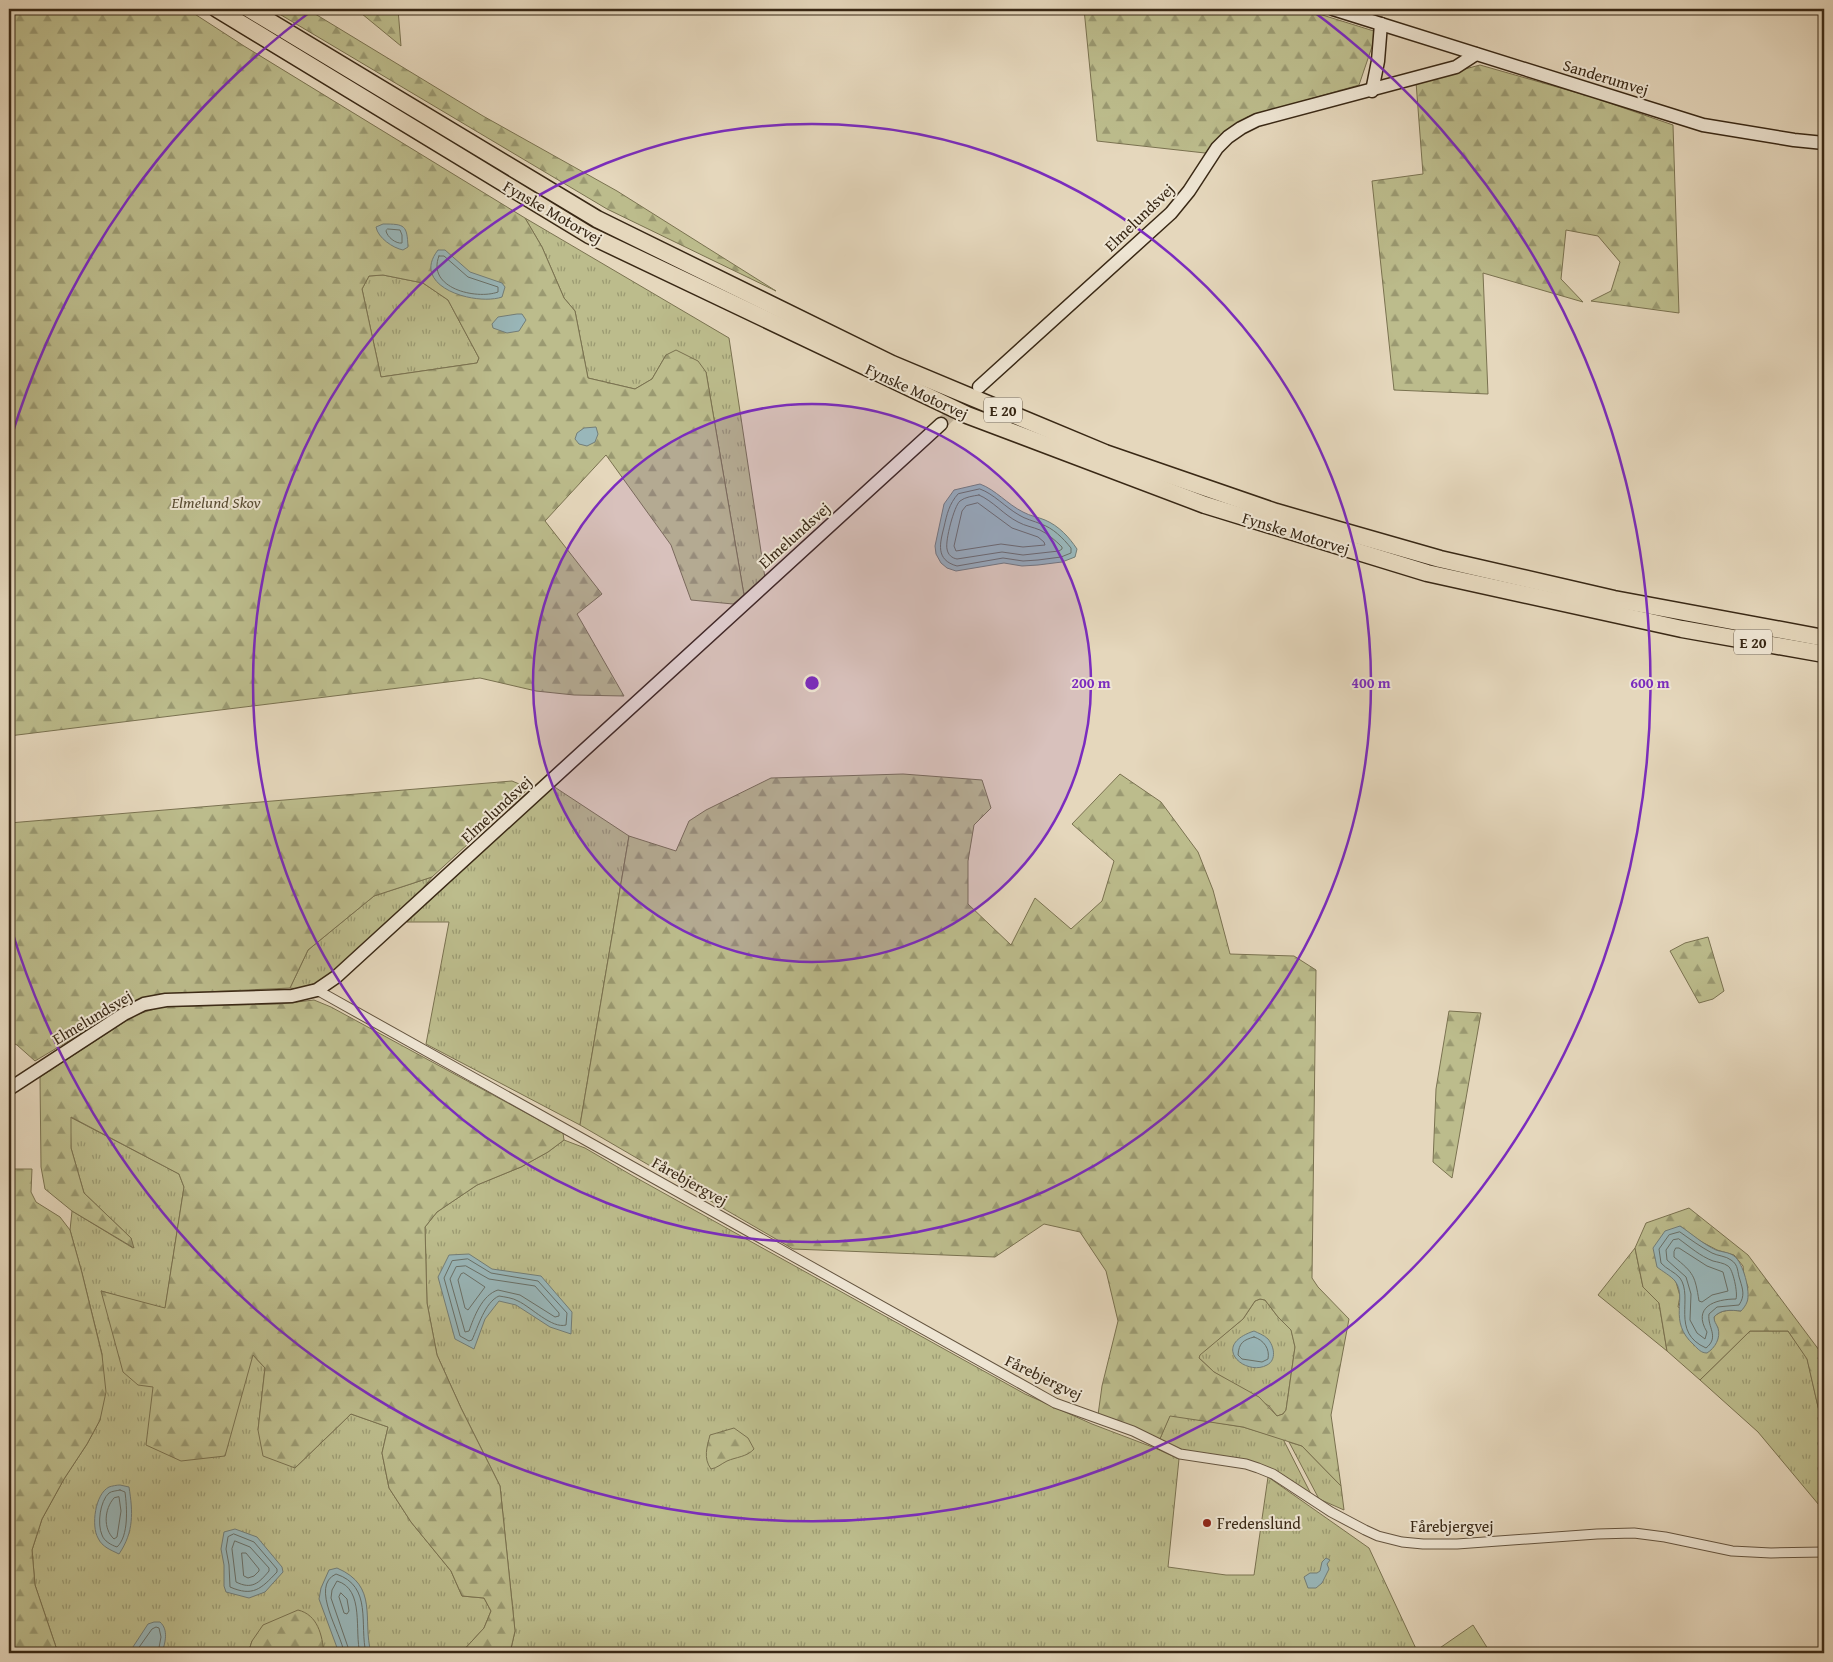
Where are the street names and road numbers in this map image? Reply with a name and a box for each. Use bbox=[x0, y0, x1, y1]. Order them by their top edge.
street label: Sanderumvej bbox=[1560, 53, 1652, 101]
street label: Fynske Motorvej bbox=[499, 174, 607, 250]
street label: Elmelundsvej bbox=[1098, 177, 1180, 257]
street label: Fynske Motorvej bbox=[862, 357, 972, 425]
road number: E 20 bbox=[984, 398, 1022, 422]
street label: Elmelundsvej bbox=[753, 496, 835, 574]
street label: Fynske Motorvej bbox=[1239, 505, 1353, 561]
road number: E 20 bbox=[1734, 630, 1772, 654]
street label: Elmelundsvej bbox=[455, 770, 537, 848]
street label: Elmelundsvej bbox=[47, 984, 137, 1050]
street label: Fårebjergvej bbox=[648, 1150, 732, 1212]
street label: Fårebjergvej bbox=[1001, 1348, 1087, 1406]
street label: Fårebjergvej bbox=[1410, 1514, 1494, 1538]

